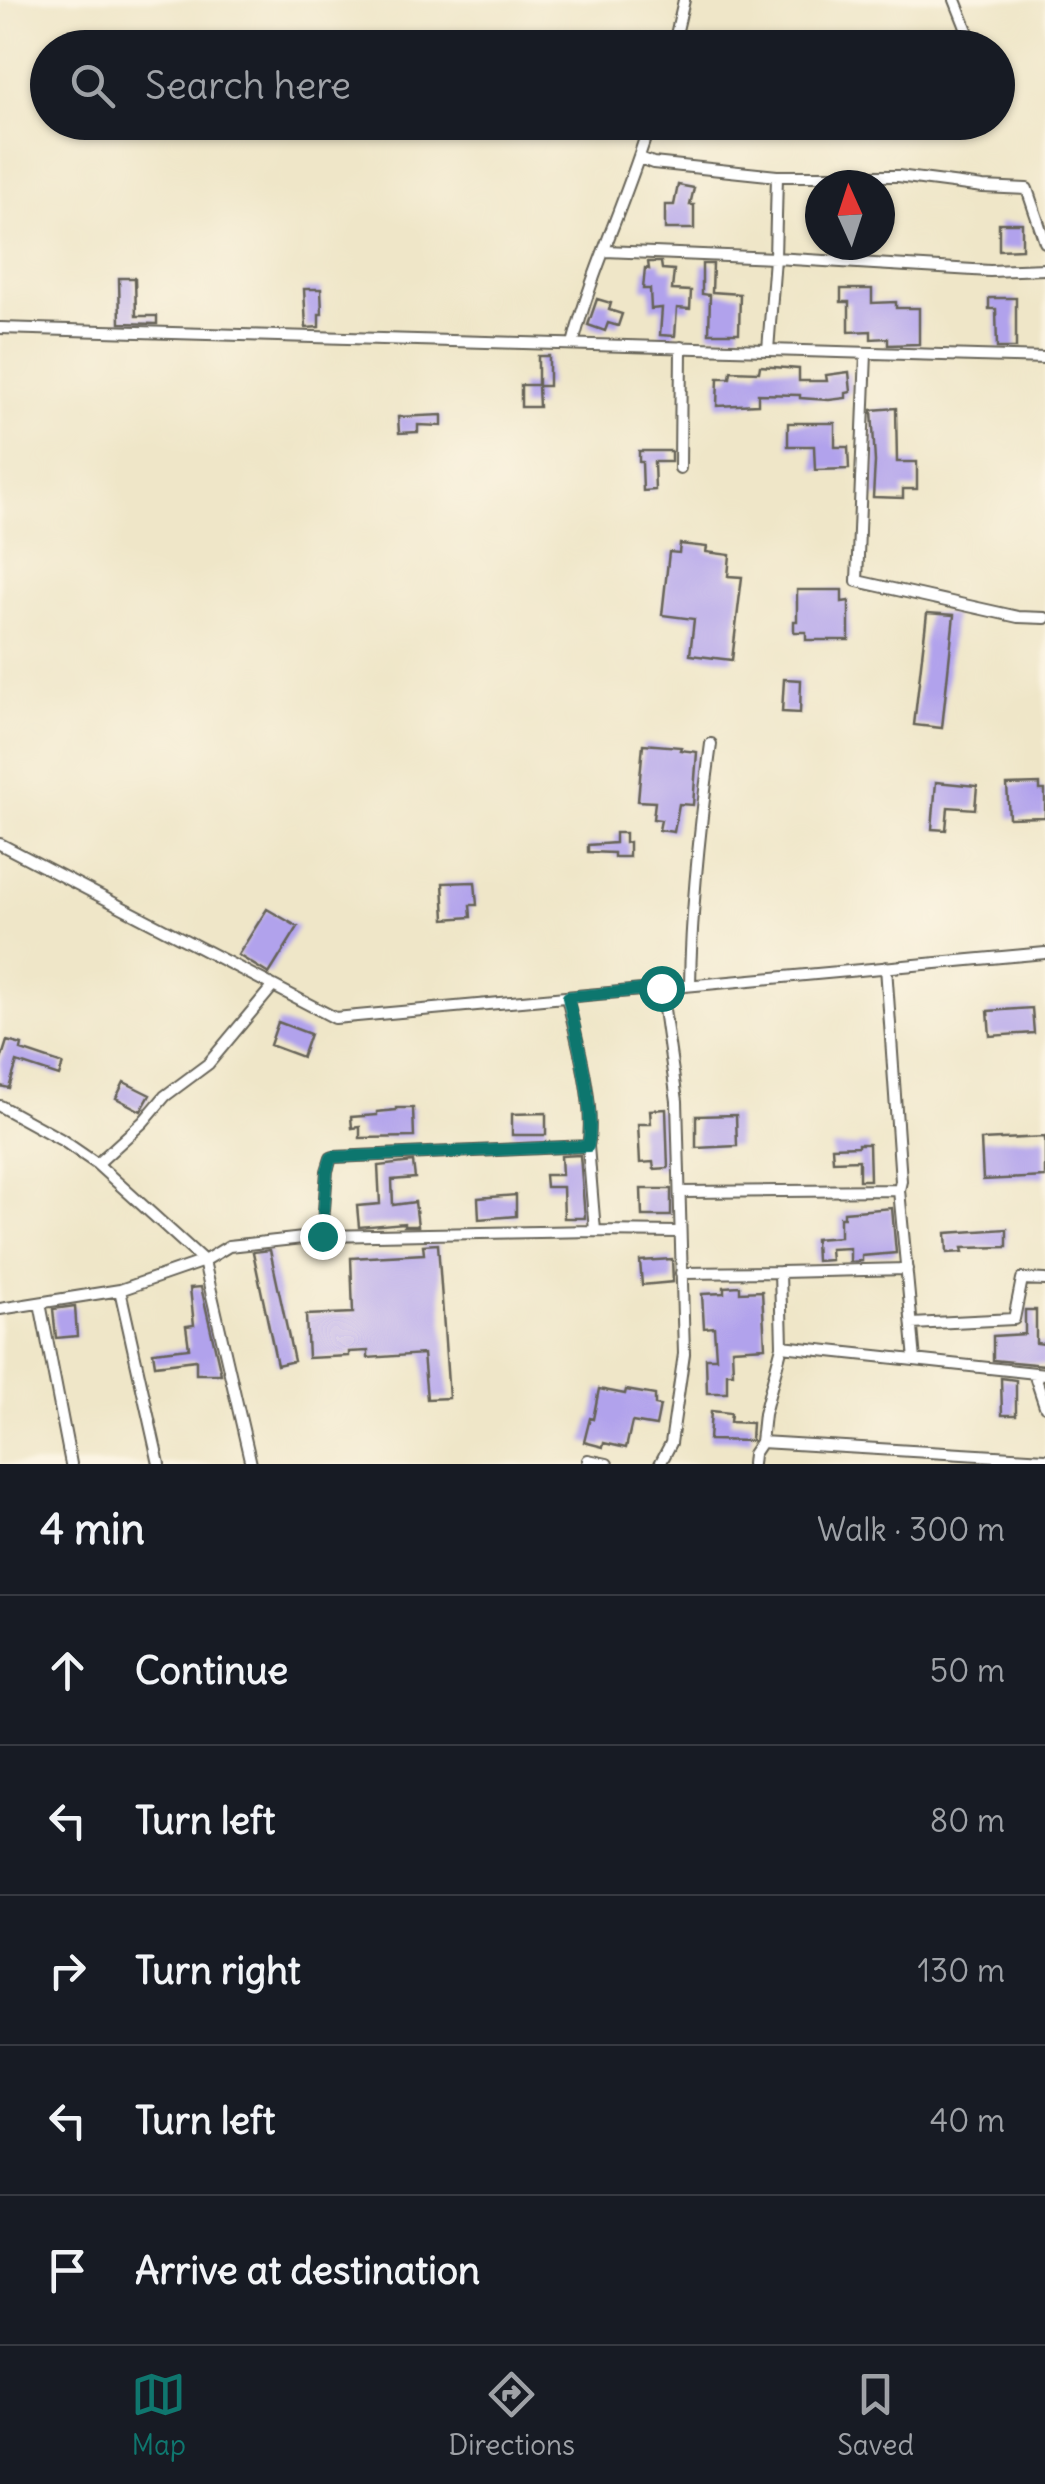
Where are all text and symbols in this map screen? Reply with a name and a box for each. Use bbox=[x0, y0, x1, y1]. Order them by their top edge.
search box bbox=[30, 30, 1015, 140]
icon: search bbox=[65, 58, 120, 113]
text: Search here bbox=[145, 62, 351, 109]
north arrow bbox=[805, 170, 895, 260]
route start bbox=[639, 966, 685, 1012]
route end bbox=[300, 1214, 346, 1260]
text: 4 min bbox=[40, 1503, 145, 1555]
text: Walk · 300 m bbox=[817, 1509, 1005, 1550]
icon: ahead bbox=[40, 1643, 95, 1698]
text: Continue bbox=[135, 1647, 288, 1694]
text: 50 m bbox=[930, 1650, 1005, 1691]
icon: left bbox=[40, 1793, 95, 1848]
text: Turn left bbox=[135, 1797, 275, 1844]
text: 80 m bbox=[930, 1800, 1005, 1841]
icon: right bbox=[40, 1943, 95, 1998]
text: Turn right bbox=[135, 1947, 301, 1994]
text: 130 m bbox=[917, 1950, 1005, 1991]
icon: left bbox=[40, 2093, 95, 2148]
text: Turn left bbox=[135, 2097, 275, 2144]
text: 40 m bbox=[930, 2100, 1005, 2141]
icon: arrive bbox=[40, 2243, 95, 2298]
text: Arrive at destination bbox=[135, 2247, 480, 2294]
tab: Map bbox=[131, 2367, 186, 2463]
tab: Directions bbox=[448, 2367, 575, 2463]
tab: Saved bbox=[837, 2367, 914, 2463]

